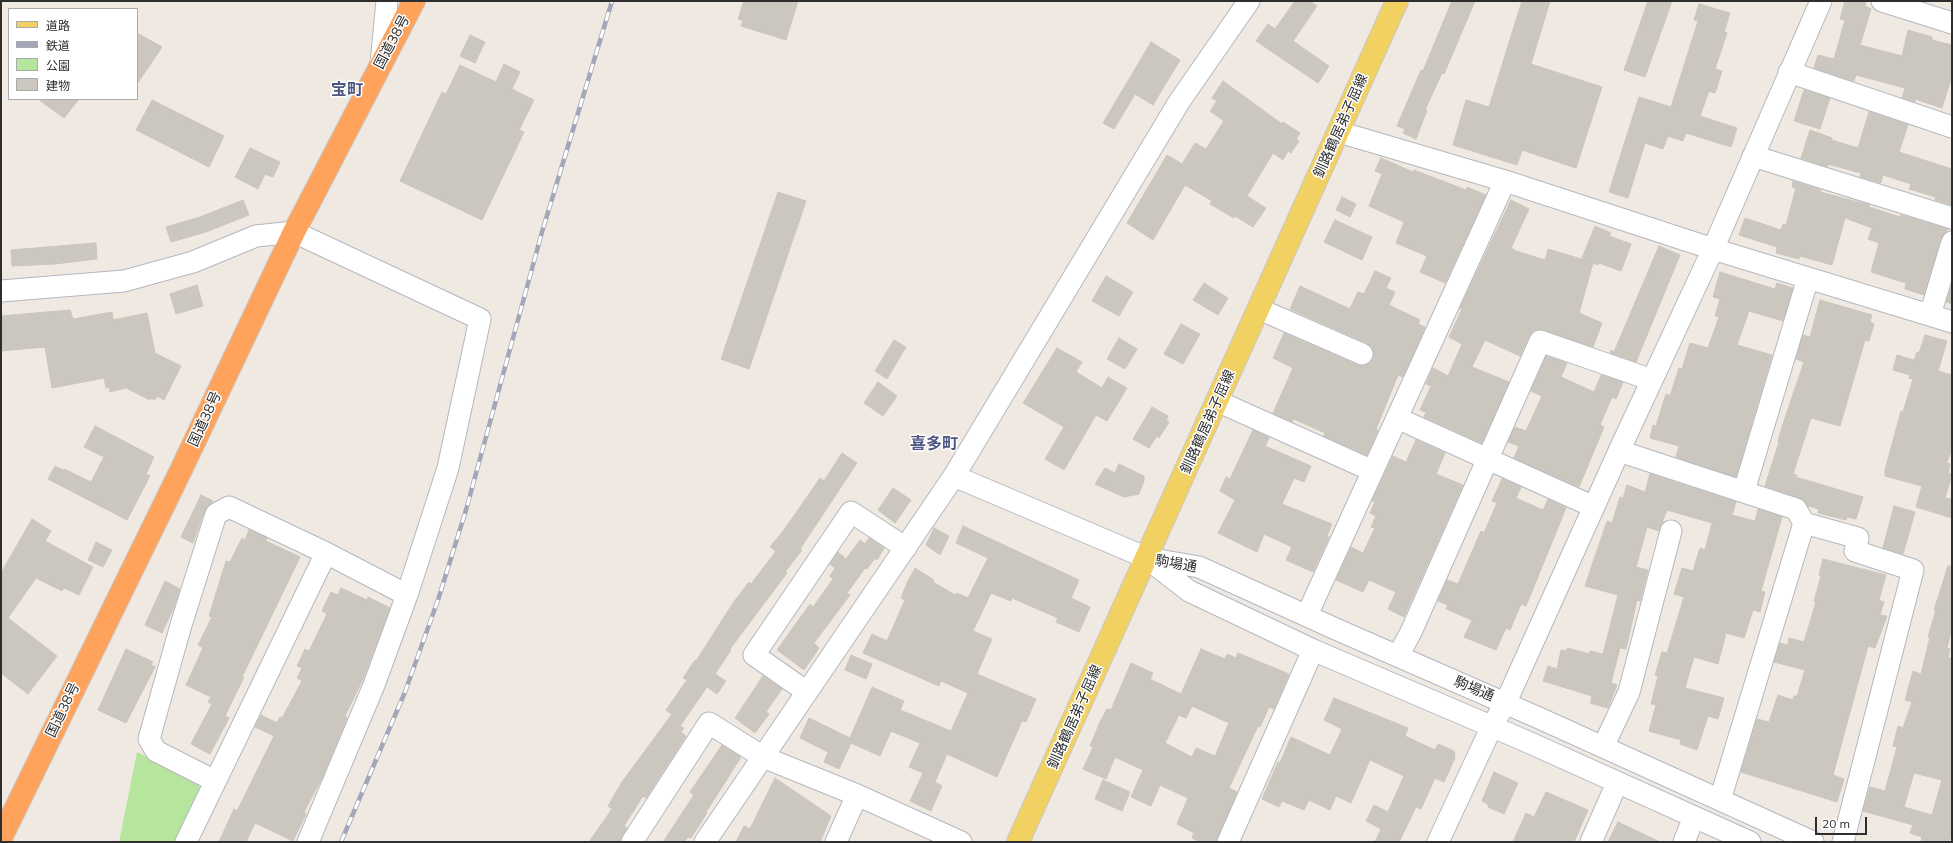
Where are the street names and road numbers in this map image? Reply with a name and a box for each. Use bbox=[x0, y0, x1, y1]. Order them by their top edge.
street label: 国道38号 bbox=[371, 12, 413, 72]
street label: 釧路鶴居弟子屈線 bbox=[1311, 71, 1371, 181]
street label: 釧路鶴居弟子屈線 bbox=[1178, 367, 1238, 477]
street label: 国道38号 bbox=[185, 389, 225, 449]
street label: 駒場通 bbox=[1154, 552, 1198, 576]
street label: 釧路鶴居弟子屈線 bbox=[1045, 662, 1105, 772]
street label: 駒場通 bbox=[1451, 673, 1497, 705]
street label: 国道38号 bbox=[43, 680, 83, 740]

